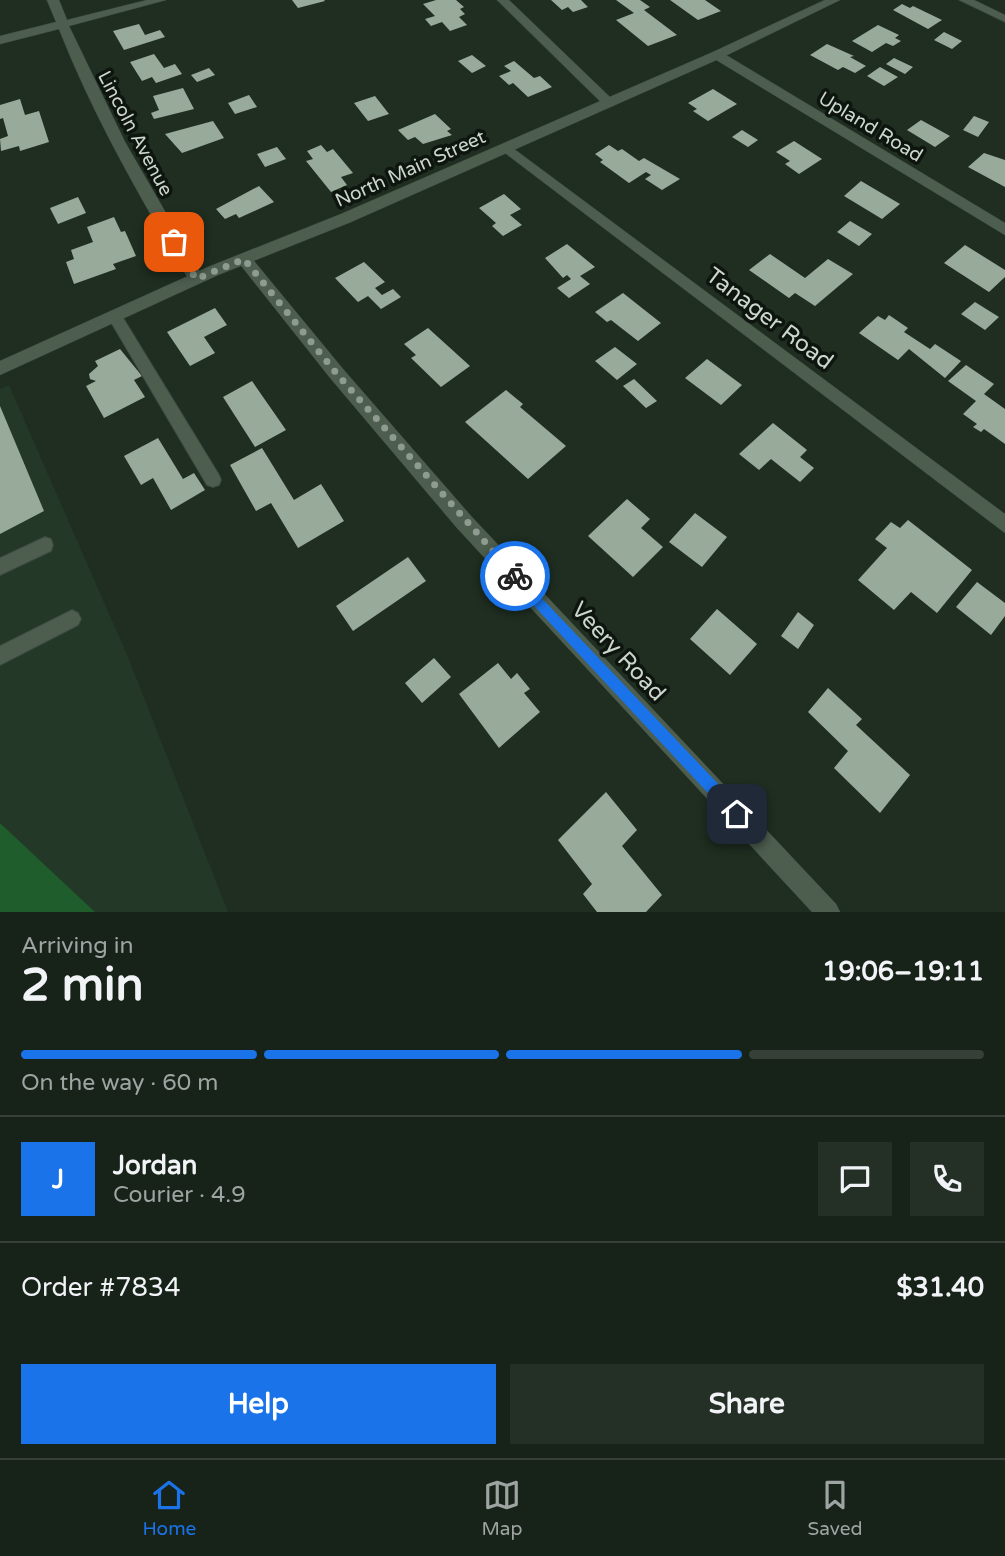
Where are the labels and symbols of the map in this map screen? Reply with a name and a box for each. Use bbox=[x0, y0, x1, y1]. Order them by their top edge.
street label: Lincoln Avenue bbox=[93, 67, 177, 200]
street label: Upland Road bbox=[814, 87, 927, 167]
street label: North Main Street bbox=[332, 126, 489, 212]
pin bbox=[144, 212, 204, 272]
street label: Tanager Road bbox=[700, 262, 839, 376]
courier bbox=[480, 541, 550, 611]
street label: Veery Road bbox=[565, 596, 671, 707]
pin bbox=[707, 784, 767, 844]

